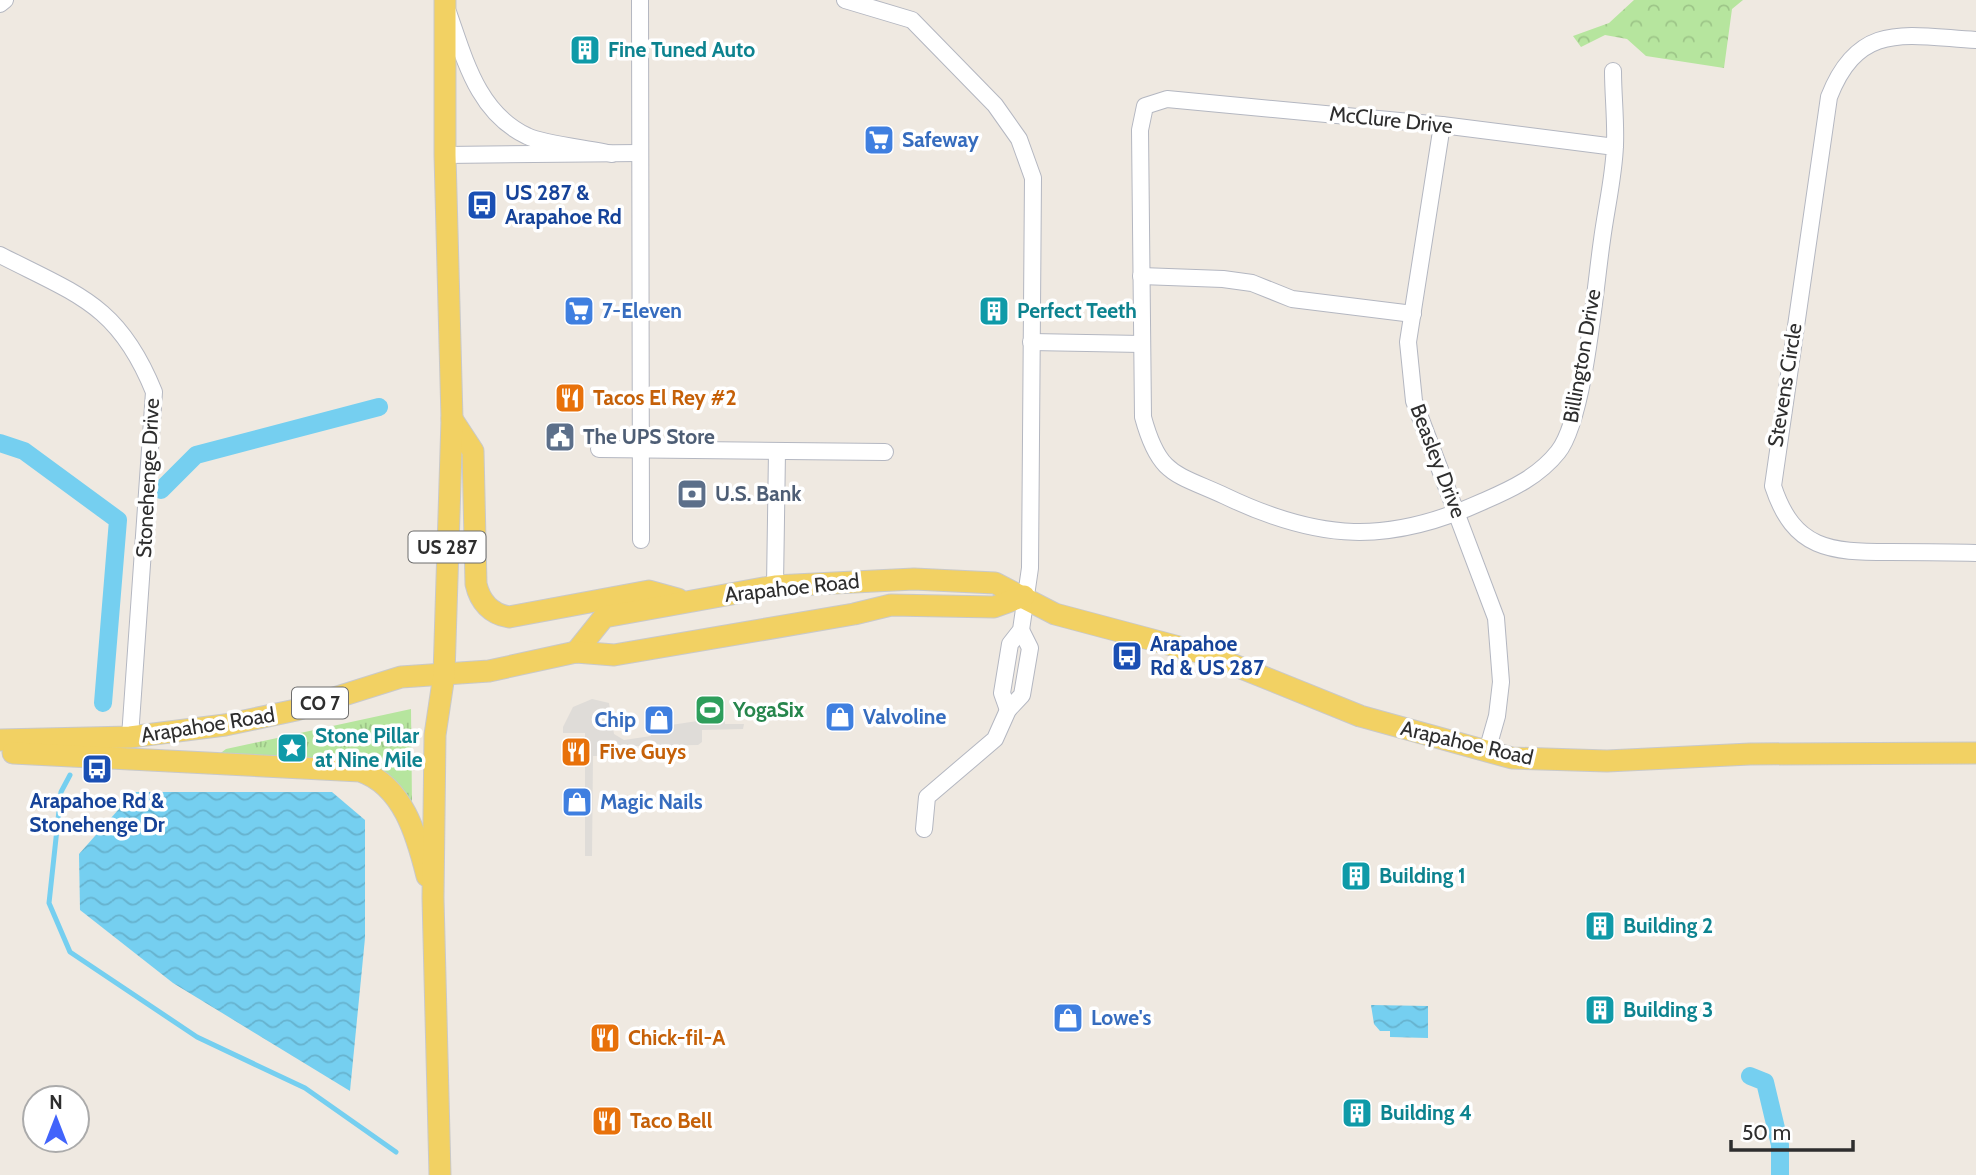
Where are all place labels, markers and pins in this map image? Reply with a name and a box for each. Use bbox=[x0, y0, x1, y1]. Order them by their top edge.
building icon: Fine Tuned Auto bbox=[568, 33, 602, 67]
place label: Fine Tuned Auto bbox=[608, 37, 755, 62]
supermarket icon: Safeway bbox=[862, 123, 896, 157]
place label: Safeway bbox=[902, 127, 980, 152]
place label: US 287 & Arapahoe Rd bbox=[505, 180, 622, 229]
bus stop icon: US 287 & Arapahoe Rd bbox=[465, 188, 499, 222]
supermarket icon: 7-Eleven bbox=[562, 294, 596, 328]
building icon: Perfect Teeth bbox=[977, 294, 1011, 328]
place label: 7-Eleven bbox=[602, 298, 682, 323]
place label: Perfect Teeth bbox=[1017, 298, 1137, 323]
restaurant icon: Tacos El Rey #2 bbox=[553, 381, 587, 415]
place label: Tacos El Rey #2 bbox=[593, 385, 737, 410]
public building icon: The UPS Store bbox=[543, 420, 577, 454]
place label: The UPS Store bbox=[583, 424, 715, 449]
bank icon: U.S. Bank bbox=[675, 477, 709, 511]
place label: U.S. Bank bbox=[715, 481, 802, 506]
place label: Arapahoe Rd & US 287 bbox=[1150, 631, 1264, 680]
bus stop icon: Arapahoe Rd & US 287 bbox=[1110, 639, 1144, 673]
sports icon: YogaSix bbox=[693, 693, 727, 727]
place label: YogaSix bbox=[732, 697, 805, 722]
shop icon: Valvoline bbox=[823, 700, 857, 734]
shop icon: Chip bbox=[642, 703, 676, 737]
place label: Valvoline bbox=[863, 704, 946, 729]
place label: Chip bbox=[595, 707, 636, 732]
place label: Stone Pillar at Nine Mile bbox=[315, 723, 423, 772]
place icon: Stone Pillar at Nine Mile bbox=[275, 731, 309, 765]
restaurant icon: Five Guys bbox=[559, 735, 593, 769]
place label: Five Guys bbox=[599, 739, 686, 764]
bus stop icon: Arapahoe Rd & Stonehenge Dr bbox=[80, 752, 114, 786]
shop icon: Magic Nails bbox=[560, 785, 594, 819]
place label: Arapahoe Rd & Stonehenge Dr bbox=[29, 788, 165, 837]
place label: Magic Nails bbox=[600, 789, 703, 814]
building icon: Building 1 bbox=[1339, 859, 1373, 893]
place label: Building 1 bbox=[1379, 863, 1466, 888]
building icon: Building 2 bbox=[1583, 909, 1617, 943]
place label: Building 2 bbox=[1623, 913, 1713, 938]
building icon: Building 3 bbox=[1583, 993, 1617, 1027]
place label: Building 3 bbox=[1623, 997, 1713, 1022]
shop icon: Lowe's bbox=[1051, 1001, 1085, 1035]
place label: Lowe's bbox=[1091, 1005, 1151, 1030]
restaurant icon: Chick-fil-A bbox=[588, 1021, 622, 1055]
place label: Chick-fil-A bbox=[628, 1025, 726, 1050]
building icon: Building 4 bbox=[1340, 1096, 1374, 1130]
place label: Building 4 bbox=[1380, 1100, 1472, 1125]
restaurant icon: Taco Bell bbox=[590, 1104, 624, 1138]
place label: Taco Bell bbox=[630, 1108, 713, 1133]

